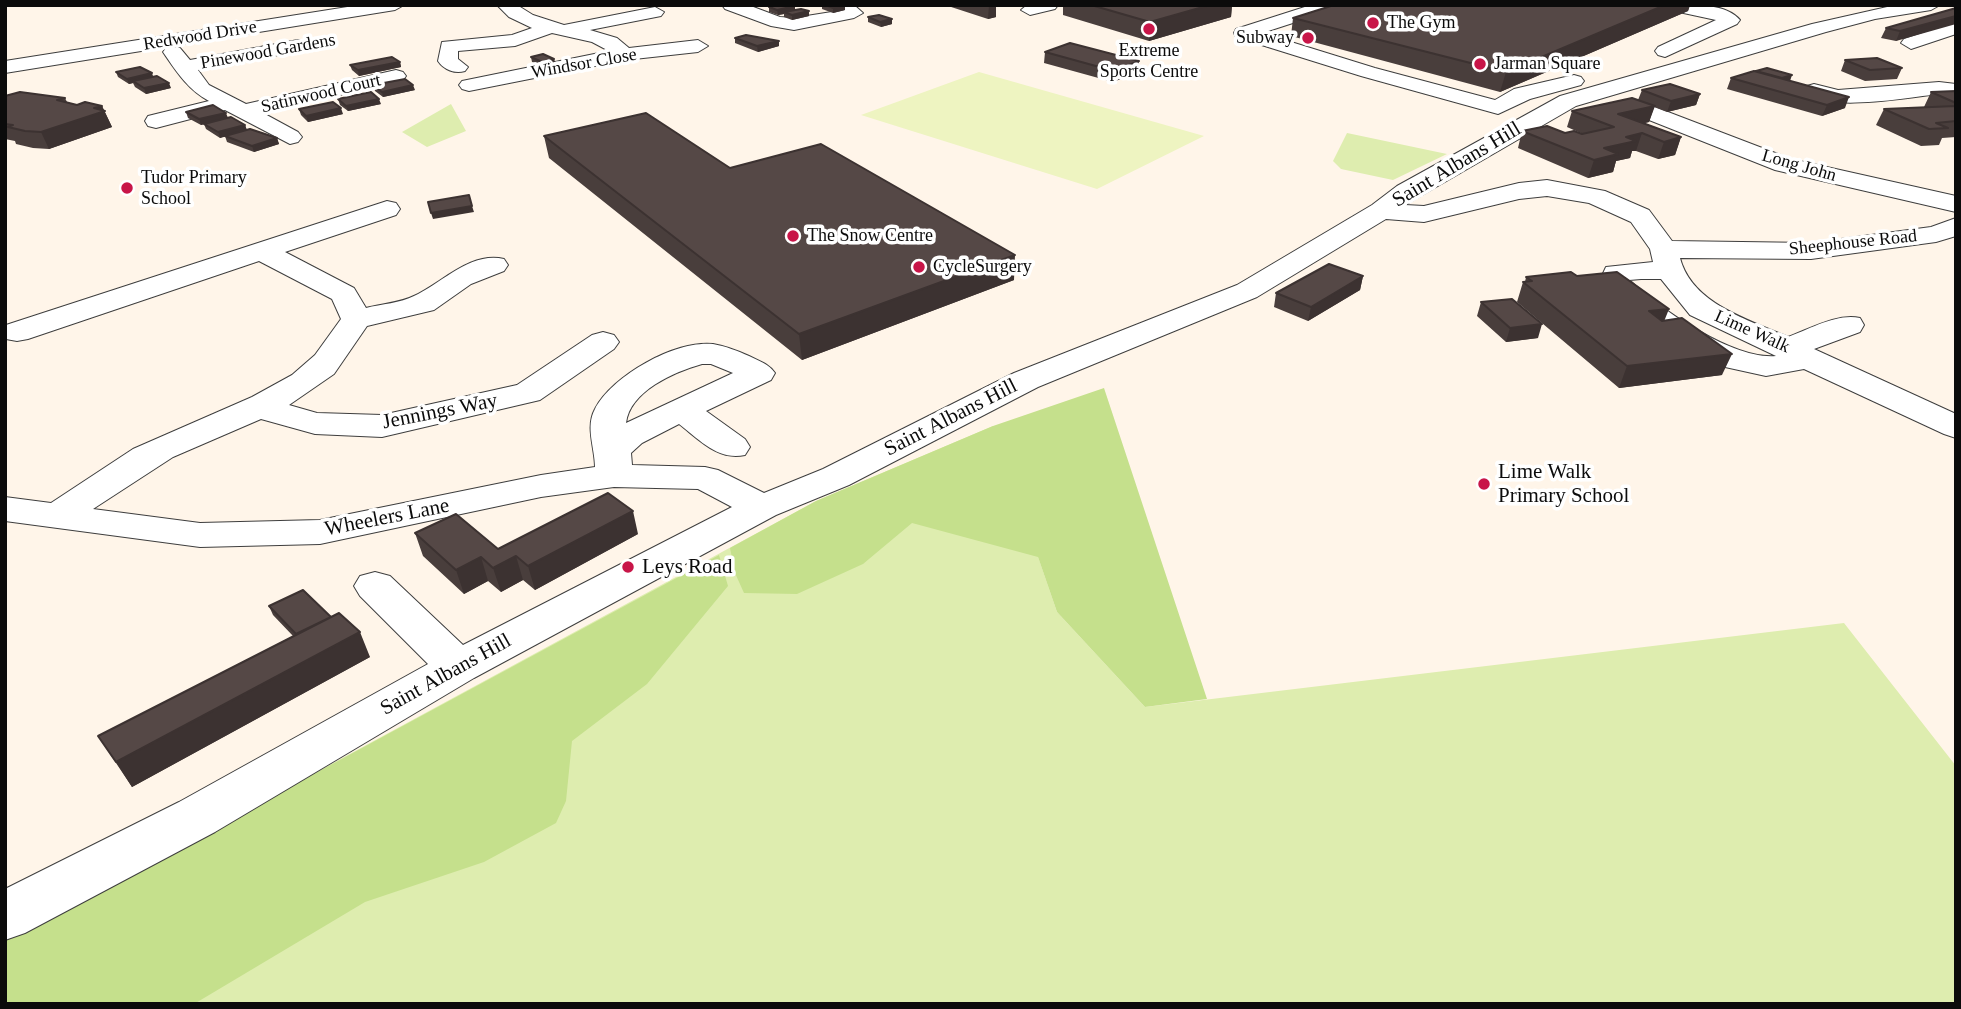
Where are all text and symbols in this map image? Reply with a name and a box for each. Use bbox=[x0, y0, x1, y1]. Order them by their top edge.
place label: The Gym bbox=[1387, 12, 1455, 34]
marker: The Gym bbox=[1365, 15, 1381, 31]
street label: Redwood Drive bbox=[142, 16, 258, 56]
marker: Extreme Sports Centre bbox=[1141, 21, 1157, 37]
place label: Subway bbox=[1236, 27, 1294, 49]
street label: Pinewood Gardens bbox=[199, 30, 337, 74]
marker: Subway bbox=[1300, 30, 1316, 46]
place label: Extreme Sports Centre bbox=[1100, 40, 1198, 82]
street label: Windsor Close bbox=[530, 44, 638, 84]
place label: Jarman Square bbox=[1494, 53, 1600, 75]
marker: Jarman Square bbox=[1472, 56, 1488, 72]
street label: Satinwood Court bbox=[259, 70, 383, 118]
street label: Saint Albans Hill bbox=[1388, 117, 1526, 213]
street label: Long John bbox=[1759, 145, 1839, 187]
place label: Tudor Primary School bbox=[141, 167, 247, 210]
marker: Tudor Primary School bbox=[119, 180, 135, 196]
place label: The Snow Centre bbox=[807, 225, 933, 247]
street label: Sheephouse Road bbox=[1788, 226, 1918, 260]
marker: The Snow Centre bbox=[785, 228, 801, 244]
place label: CycleSurgery bbox=[933, 256, 1032, 278]
marker: CycleSurgery bbox=[911, 259, 927, 275]
street label: Lime Walk bbox=[1711, 306, 1793, 358]
street label: Saint Albans Hill bbox=[880, 374, 1022, 462]
street label: Jennings Way bbox=[380, 388, 500, 436]
place label: Lime Walk Primary School bbox=[1498, 459, 1629, 509]
marker: Lime Walk Primary School bbox=[1476, 476, 1492, 492]
street label: Wheelers Lane bbox=[323, 494, 451, 542]
place label: Leys Road bbox=[642, 554, 732, 580]
marker: Leys Road bbox=[620, 559, 636, 575]
street label: Saint Albans Hill bbox=[376, 629, 516, 721]

